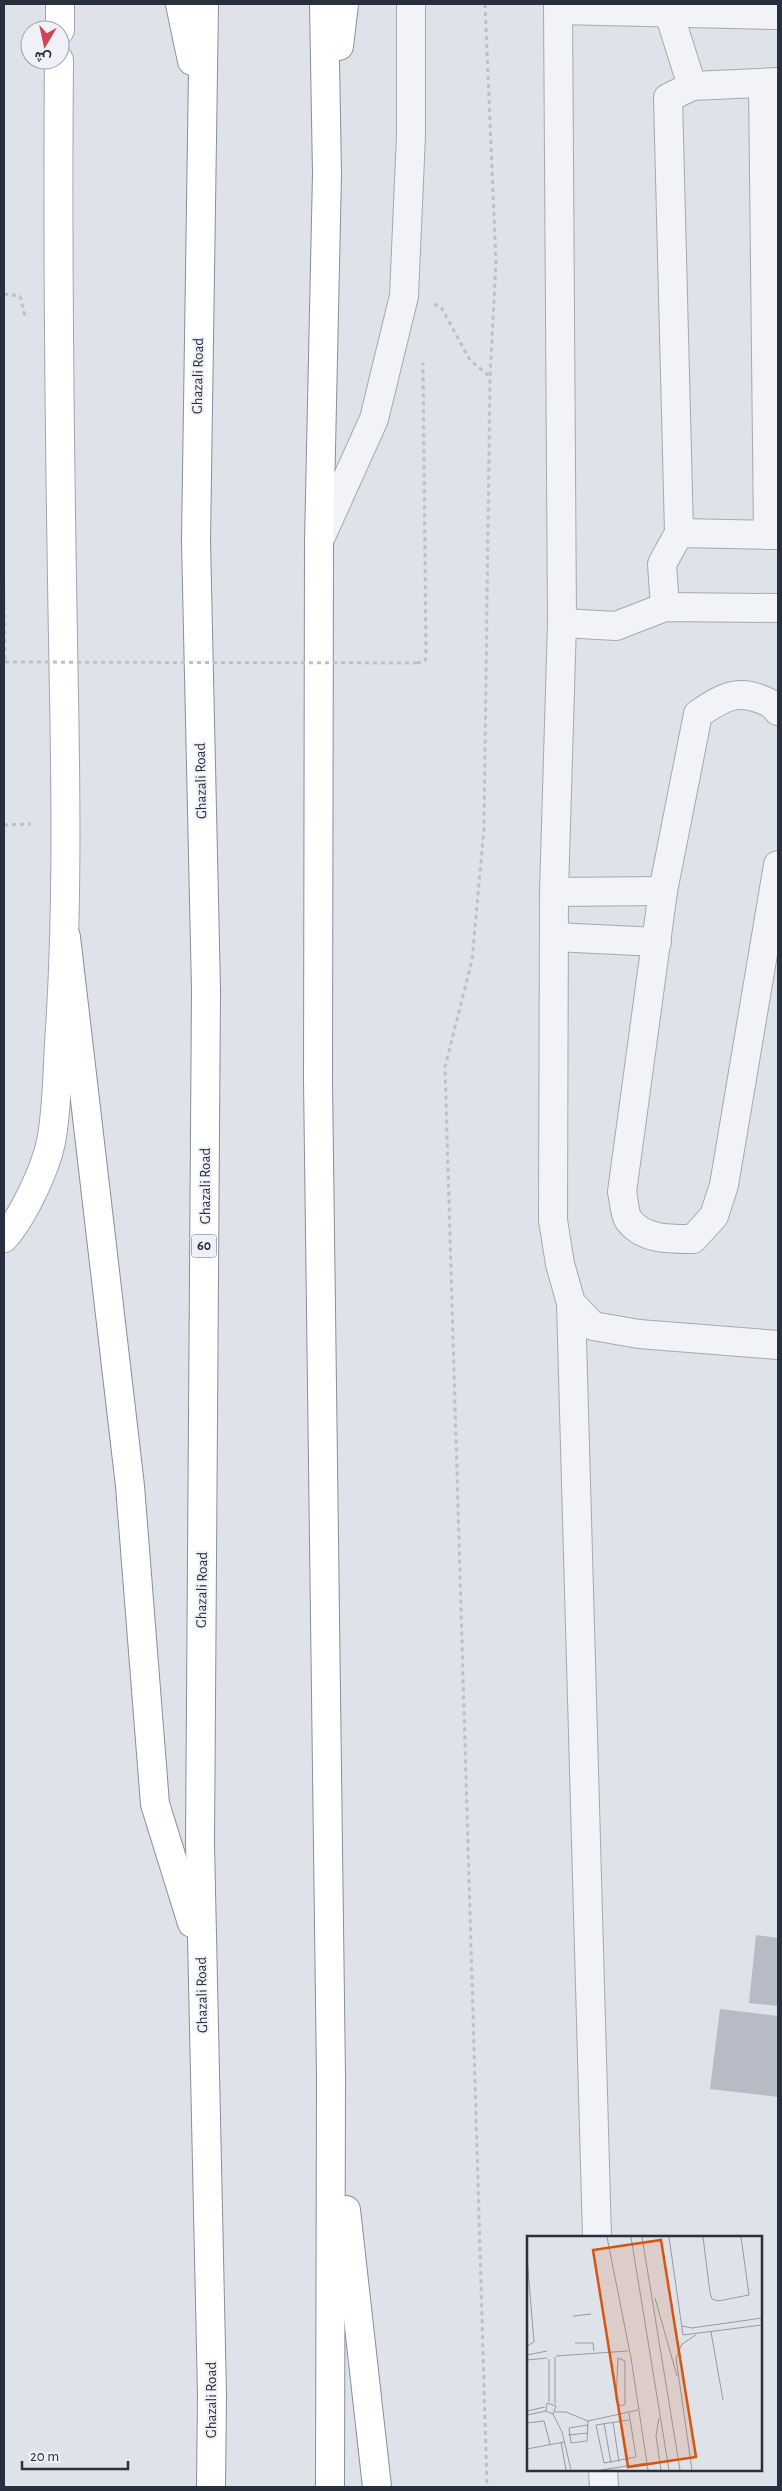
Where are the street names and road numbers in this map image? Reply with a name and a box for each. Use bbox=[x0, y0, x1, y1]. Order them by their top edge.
street label: Ghazali Road bbox=[190, 337, 206, 414]
street label: Ghazali Road bbox=[193, 742, 209, 819]
street label: Ghazali Road bbox=[198, 1148, 213, 1224]
road number: 60 bbox=[192, 1234, 216, 1258]
street label: Ghazali Road bbox=[194, 1551, 210, 1628]
street label: Ghazali Road bbox=[194, 1956, 210, 2033]
street label: Ghazali Road bbox=[204, 2362, 219, 2438]

